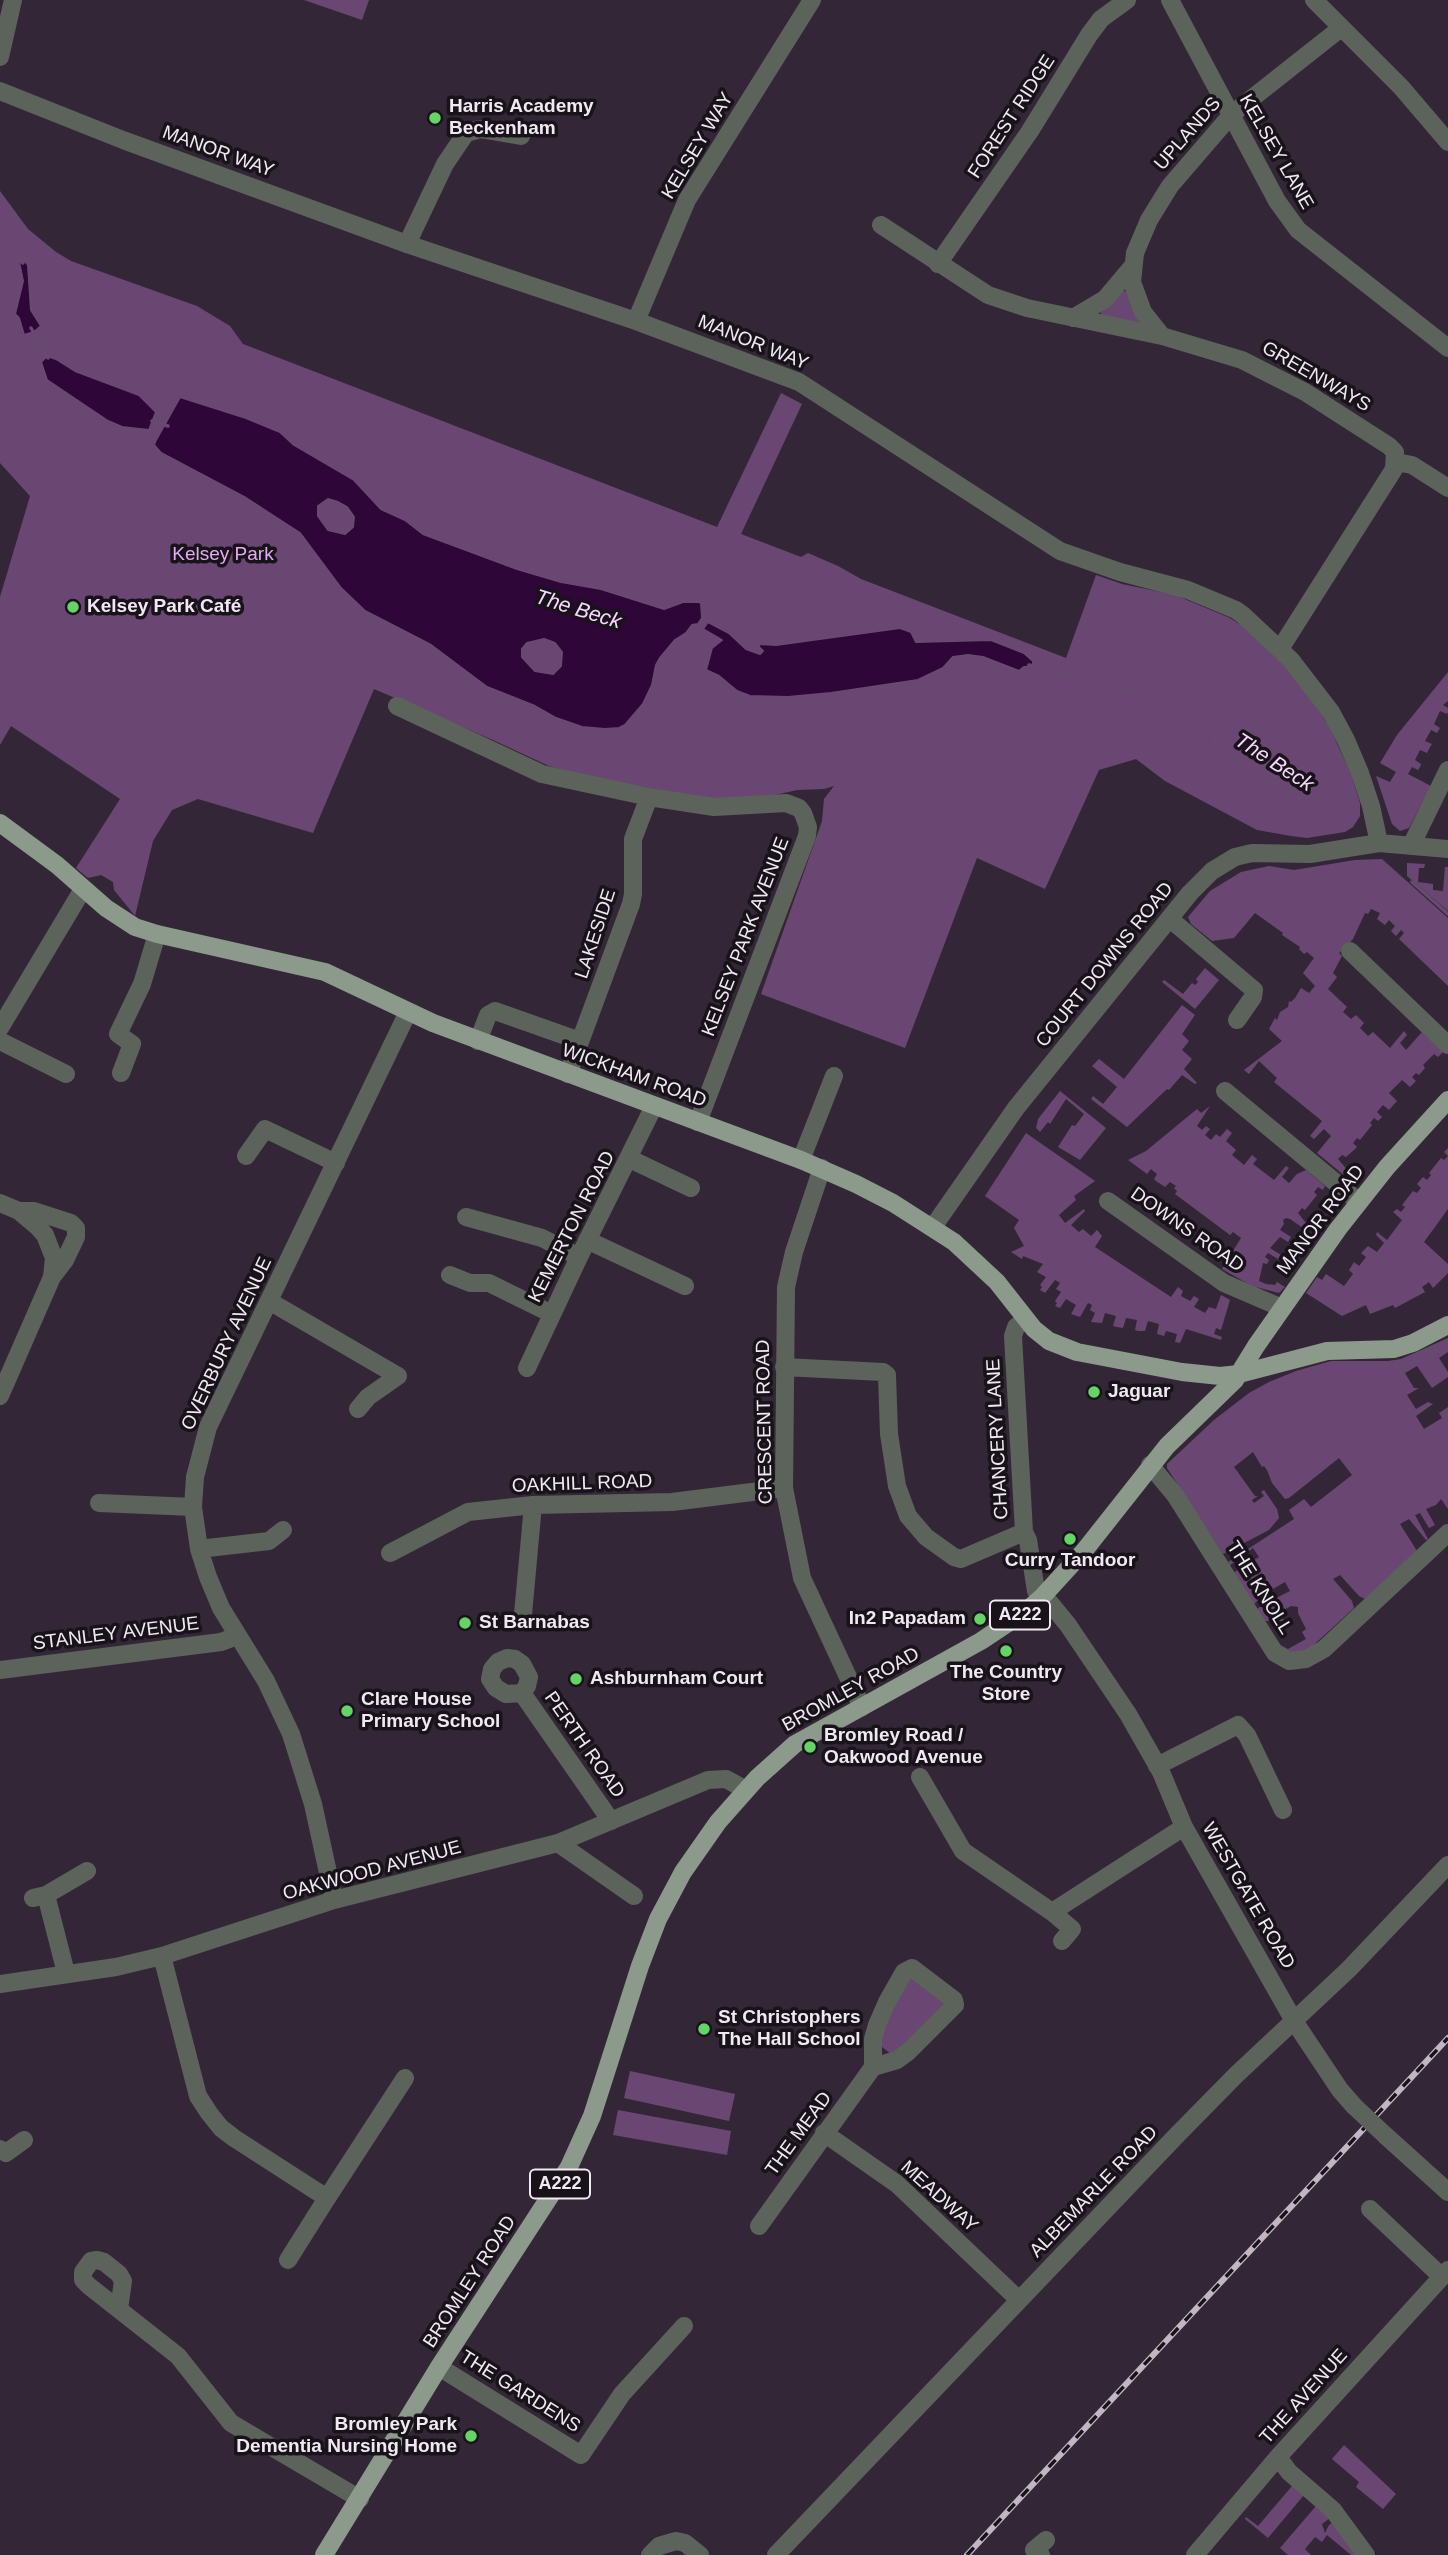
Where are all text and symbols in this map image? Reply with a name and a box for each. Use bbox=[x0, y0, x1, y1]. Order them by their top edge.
street label: FOREST RIDGE bbox=[964, 51, 1060, 183]
street label: KELSEY WAY bbox=[657, 89, 739, 203]
street label: KELSEY LANE bbox=[1234, 91, 1318, 213]
street label: UPLANDS bbox=[1150, 93, 1226, 175]
place label: Harris Academy Beckenham bbox=[449, 96, 594, 140]
marker: Harris Academy Beckenham bbox=[427, 110, 443, 126]
street label: MANOR WAY bbox=[159, 121, 277, 183]
street label: MANOR WAY bbox=[694, 310, 812, 376]
street label: GREENWAYS bbox=[1258, 337, 1374, 417]
park label: Kelsey Park bbox=[172, 544, 274, 566]
water label: The Beck bbox=[532, 585, 624, 635]
place label: Kelsey Park Café bbox=[87, 596, 241, 618]
marker: Kelsey Park Café bbox=[65, 599, 81, 615]
water label: The Beck bbox=[1230, 728, 1318, 798]
street label: KELSEY PARK AVENUE bbox=[697, 834, 795, 1040]
street label: COURT DOWNS ROAD bbox=[1031, 878, 1179, 1052]
street label: LAKESIDE bbox=[571, 886, 621, 982]
street label: WICKHAM ROAD bbox=[559, 1039, 709, 1113]
street label: KEMERTON ROAD bbox=[524, 1147, 620, 1307]
street label: MANOR ROAD bbox=[1273, 1161, 1369, 1279]
street label: DOWNS ROAD bbox=[1126, 1183, 1248, 1277]
street label: OVERBURY AVENUE bbox=[177, 1254, 277, 1434]
street label: CRESCENT ROAD bbox=[752, 1339, 778, 1505]
street label: CHANCERY LANE bbox=[982, 1358, 1014, 1520]
place label: Jaguar bbox=[1108, 1381, 1170, 1403]
marker: Jaguar bbox=[1086, 1384, 1102, 1400]
street label: OAKHILL ROAD bbox=[511, 1470, 653, 1498]
marker: Curry Tandoor bbox=[1062, 1531, 1078, 1547]
street label: THE KNOLL bbox=[1221, 1537, 1297, 1639]
place label: Curry Tandoor bbox=[1005, 1550, 1135, 1572]
road number: A222 bbox=[990, 1600, 1050, 1630]
place label: In2 Papadam bbox=[849, 1608, 966, 1630]
marker: In2 Papadam bbox=[972, 1611, 988, 1627]
street label: STANLEY AVENUE bbox=[32, 1612, 200, 1656]
place label: St Barnabas bbox=[479, 1612, 590, 1634]
marker: St Barnabas bbox=[457, 1615, 473, 1631]
street label: BROMLEY ROAD bbox=[779, 1643, 923, 1737]
marker: The Country Store bbox=[998, 1643, 1014, 1659]
place label: The Country Store bbox=[950, 1662, 1062, 1706]
place label: Ashburnham Court bbox=[590, 1668, 763, 1690]
marker: Ashburnham Court bbox=[568, 1671, 584, 1687]
street label: PERTH ROAD bbox=[539, 1688, 629, 1802]
place label: Clare House Primary School bbox=[361, 1689, 500, 1733]
marker: Clare House Primary School bbox=[339, 1703, 355, 1719]
place label: Bromley Road / Oakwood Avenue bbox=[824, 1725, 983, 1769]
marker: Bromley Road / Oakwood Avenue bbox=[802, 1739, 818, 1755]
street label: WESTGATE ROAD bbox=[1197, 1819, 1299, 1973]
street label: OAKWOOD AVENUE bbox=[281, 1836, 463, 1906]
place label: St Christophers The Hall School bbox=[718, 2007, 861, 2051]
marker: St Christophers The Hall School bbox=[696, 2021, 712, 2037]
street label: THE MEAD bbox=[761, 2088, 837, 2180]
street label: ALBEMARLE ROAD bbox=[1025, 2121, 1163, 2263]
street label: MEADWAY bbox=[896, 2156, 982, 2238]
road number: A222 bbox=[530, 2170, 590, 2198]
street label: BROMLEY ROAD bbox=[419, 2212, 521, 2352]
street label: THE AVENUE bbox=[1255, 2345, 1353, 2449]
street label: THE GARDENS bbox=[456, 2346, 584, 2438]
place label: Bromley Park Dementia Nursing Home bbox=[236, 2414, 457, 2458]
marker: Bromley Park Dementia Nursing Home bbox=[463, 2428, 479, 2444]

